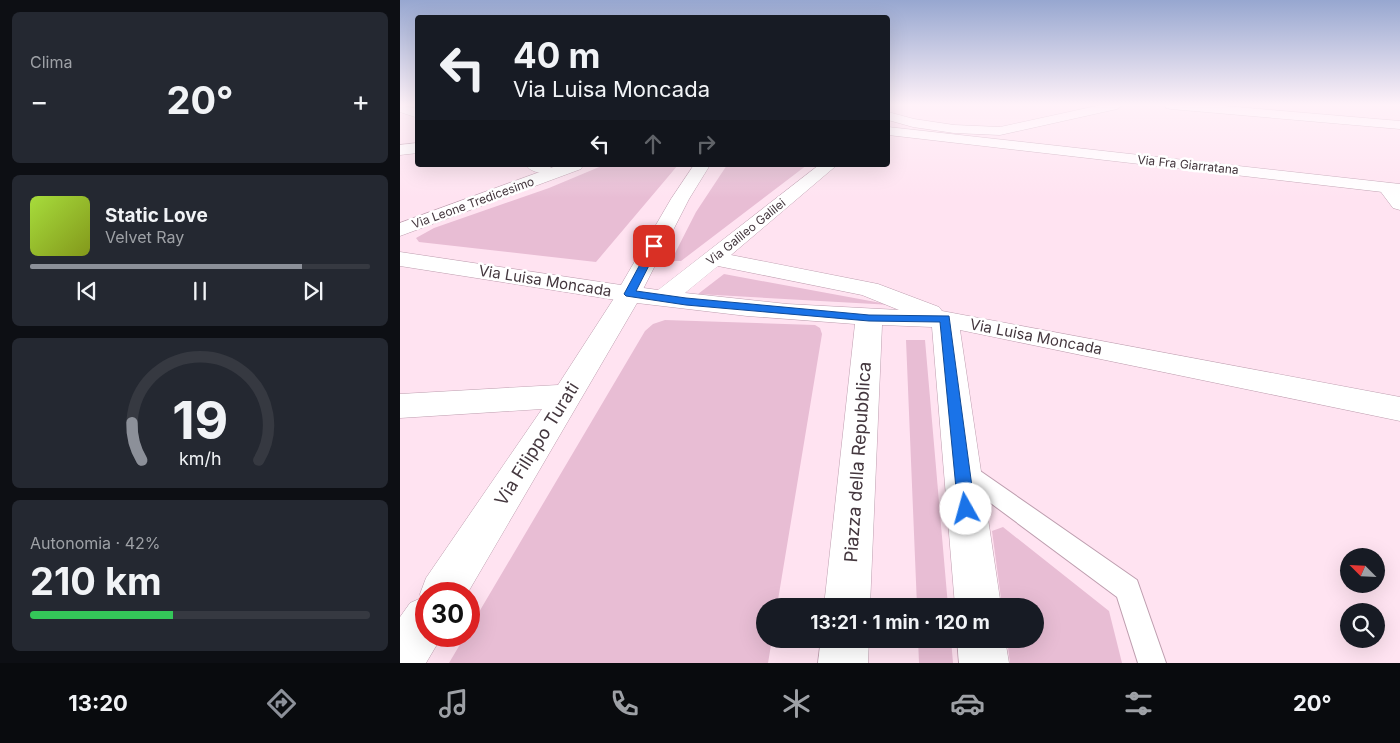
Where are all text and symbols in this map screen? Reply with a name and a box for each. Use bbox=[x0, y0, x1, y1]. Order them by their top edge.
text: 40 m bbox=[513, 34, 601, 76]
icon: left bbox=[430, 35, 495, 100]
text: Clima bbox=[30, 52, 72, 72]
text: Via Luisa Moncada bbox=[513, 76, 710, 102]
text: 20° bbox=[166, 77, 234, 123]
text: − bbox=[30, 84, 49, 118]
text: + bbox=[351, 84, 370, 118]
icon: left bbox=[586, 130, 614, 158]
icon: ahead bbox=[639, 130, 667, 158]
icon: right bbox=[692, 130, 720, 158]
street label: Via Fra Giarratana bbox=[1137, 152, 1239, 177]
street label: Via Leone Tredicesimo bbox=[410, 173, 536, 232]
street label: Via Galileo Galilei bbox=[703, 195, 788, 268]
text: Static Love bbox=[105, 204, 208, 227]
pin bbox=[633, 225, 675, 267]
text: Velvet Ray bbox=[105, 227, 184, 247]
icon: arrive bbox=[640, 232, 668, 260]
street label: Via Luisa Moncada bbox=[477, 261, 613, 300]
icon: previous bbox=[73, 277, 101, 305]
icon: pause bbox=[186, 277, 214, 305]
icon: next bbox=[299, 277, 327, 305]
street label: Via Luisa Moncada bbox=[968, 314, 1104, 359]
street label: Piazza della Repubblica bbox=[840, 361, 875, 563]
street label: Via Filippo Turati bbox=[490, 378, 583, 509]
text: 19 bbox=[172, 389, 228, 452]
text: km/h bbox=[179, 448, 221, 469]
position arrow bbox=[939, 482, 991, 534]
text: Autonomia · 42% bbox=[30, 533, 161, 553]
north arrow bbox=[1340, 548, 1385, 592]
map controls bbox=[1340, 548, 1385, 648]
text: 210 km bbox=[30, 558, 162, 604]
speed limit sign: 30 bbox=[415, 582, 480, 647]
button: search bbox=[1340, 603, 1385, 648]
text: 13:21 · 1 min · 120 m bbox=[810, 611, 990, 634]
icon: directions bbox=[264, 686, 299, 721]
icon: music bbox=[436, 686, 471, 721]
icon: phone bbox=[607, 686, 642, 721]
icon: climate bbox=[779, 686, 814, 721]
icon: car bbox=[950, 686, 985, 721]
icon: filters bbox=[1121, 686, 1156, 721]
text: 13:20 bbox=[68, 690, 128, 716]
text: 20° bbox=[1293, 690, 1332, 716]

